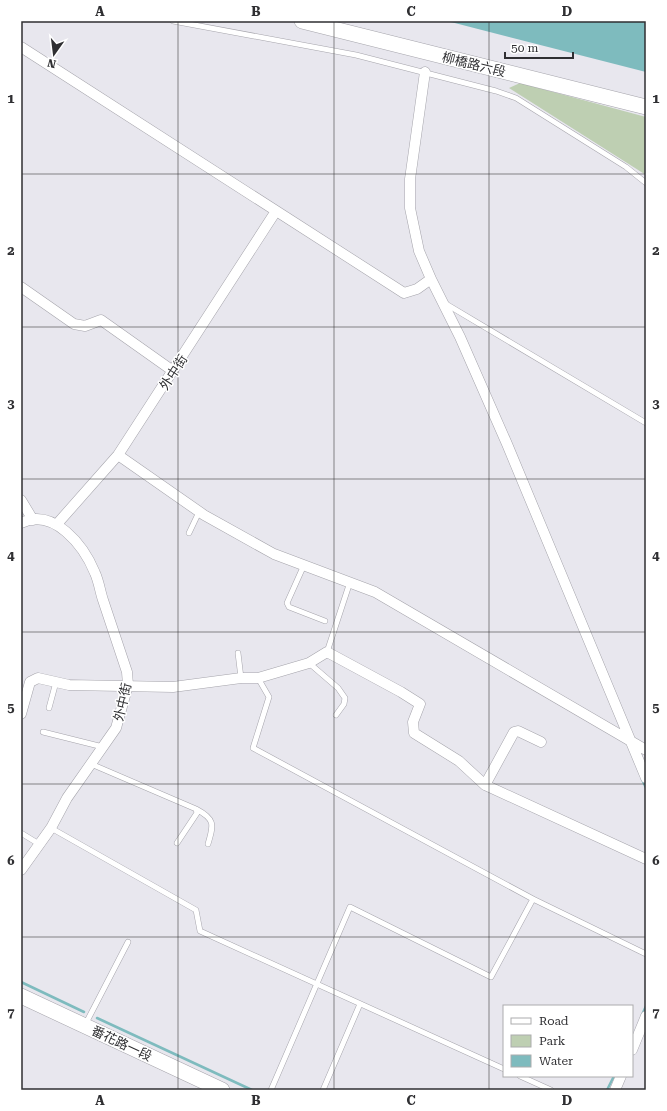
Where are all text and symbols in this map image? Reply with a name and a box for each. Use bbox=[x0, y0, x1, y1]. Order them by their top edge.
text: A bbox=[95, 4, 105, 19]
text: B bbox=[251, 4, 261, 19]
text: C bbox=[406, 4, 416, 19]
text: D bbox=[562, 4, 572, 19]
north arrow bbox=[34, 34, 74, 74]
scale bar bbox=[505, 34, 573, 60]
text: 50 m bbox=[511, 41, 538, 55]
street label: 柳橋路六段 bbox=[441, 49, 507, 80]
text: N bbox=[46, 56, 57, 71]
text: 1 bbox=[7, 91, 15, 106]
text: 1 bbox=[652, 91, 660, 106]
text: 2 bbox=[7, 243, 15, 258]
text: 2 bbox=[652, 243, 660, 258]
street label: 外中街 bbox=[157, 352, 190, 393]
text: 3 bbox=[7, 396, 15, 411]
text: 3 bbox=[652, 396, 660, 411]
text: 4 bbox=[7, 548, 15, 563]
text: 4 bbox=[652, 548, 660, 563]
street label: 外中街 bbox=[111, 681, 134, 723]
text: 5 bbox=[7, 700, 15, 715]
text: 5 bbox=[652, 700, 660, 715]
text: 6 bbox=[7, 853, 15, 868]
text: 6 bbox=[652, 853, 660, 868]
text: 7 bbox=[7, 1005, 15, 1020]
legend bbox=[503, 1005, 633, 1077]
text: 7 bbox=[652, 1005, 660, 1020]
text: Road bbox=[539, 1014, 569, 1028]
street label: 番花路一段 bbox=[89, 1023, 154, 1064]
text: Park bbox=[539, 1034, 566, 1048]
text: Water bbox=[539, 1054, 573, 1068]
text: A bbox=[95, 1093, 105, 1108]
text: B bbox=[251, 1093, 261, 1108]
text: C bbox=[406, 1093, 416, 1108]
text: D bbox=[562, 1093, 572, 1108]

